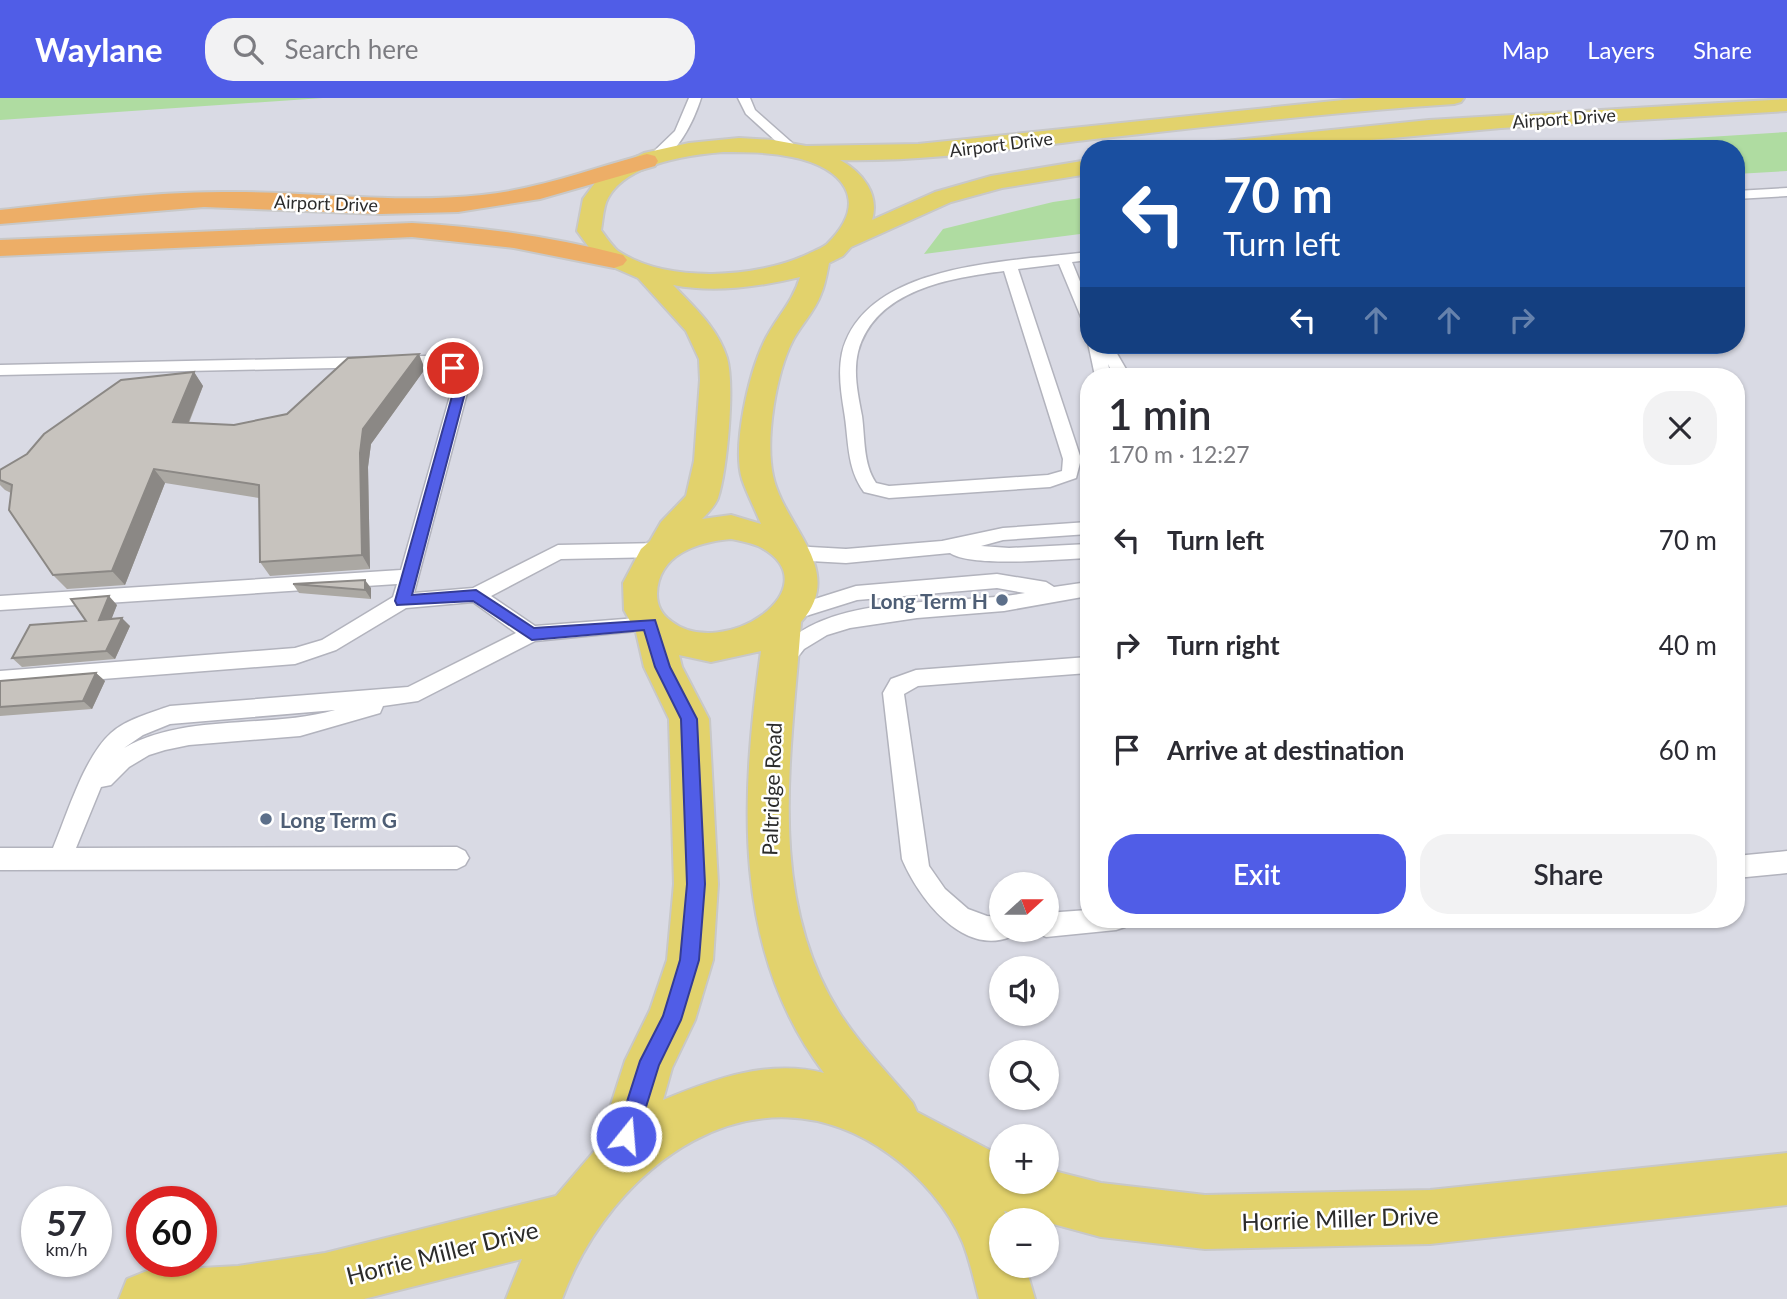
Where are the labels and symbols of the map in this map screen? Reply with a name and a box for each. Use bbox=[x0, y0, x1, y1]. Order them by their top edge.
street label: Airport Drive bbox=[1511, 103, 1617, 133]
street label: Airport Drive bbox=[948, 127, 1054, 161]
street label: Airport Drive bbox=[274, 190, 378, 216]
pin bbox=[423, 338, 483, 398]
place label: Long Term H bbox=[870, 588, 988, 613]
marker: Long Term H bbox=[994, 592, 1010, 608]
street label: Paltridge Road bbox=[756, 722, 786, 856]
place label: Long Term G bbox=[280, 807, 397, 832]
marker: Long Term G bbox=[258, 811, 274, 827]
north arrow bbox=[989, 872, 1059, 942]
position arrow bbox=[589, 1099, 663, 1173]
speed limit sign: 60 bbox=[126, 1186, 217, 1277]
street label: Horrie Miller Drive bbox=[1241, 1200, 1439, 1236]
street label: Horrie Miller Drive bbox=[343, 1214, 541, 1290]

